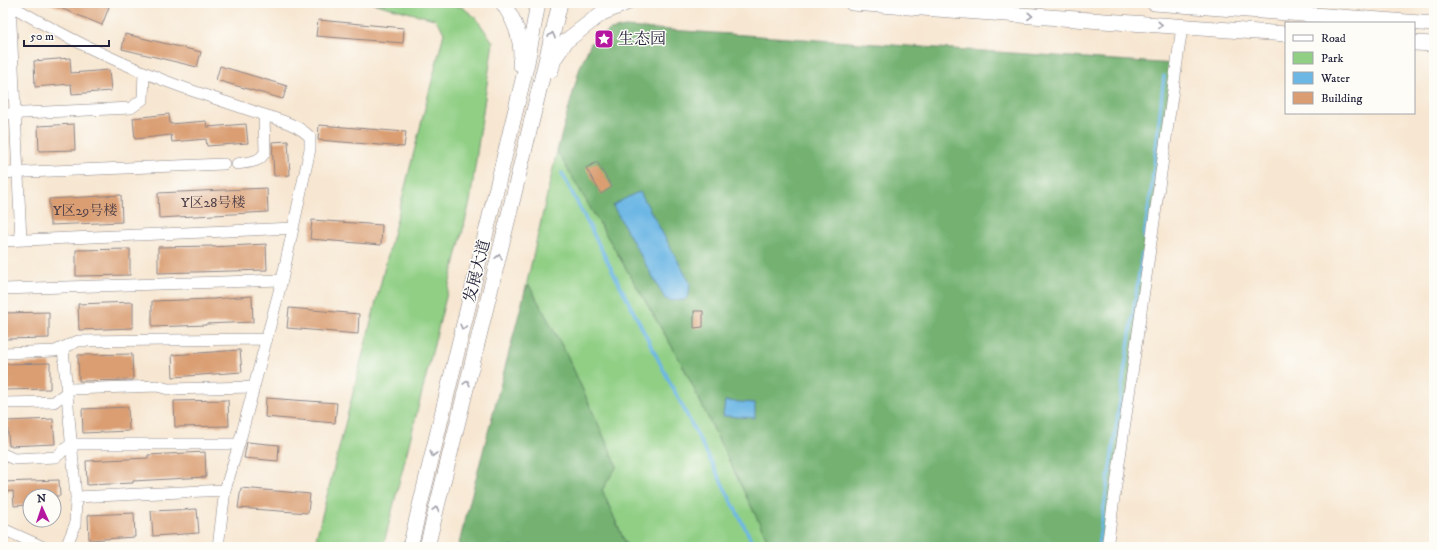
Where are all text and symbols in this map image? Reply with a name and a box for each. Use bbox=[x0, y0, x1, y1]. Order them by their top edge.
one-way arrow bbox=[1027, 11, 1033, 20]
one-way arrow bbox=[1157, 21, 1163, 30]
scale bar bbox=[24, 22, 109, 48]
legend bbox=[1285, 22, 1415, 114]
place icon: 生态园 bbox=[593, 28, 615, 50]
text: 50 m bbox=[30, 29, 54, 44]
place label: 生态园 bbox=[618, 29, 666, 49]
text: Road bbox=[1321, 31, 1346, 46]
one-way arrow bbox=[547, 32, 556, 39]
text: Park bbox=[1321, 51, 1343, 66]
text: Water bbox=[1320, 71, 1350, 86]
text: Building bbox=[1321, 91, 1362, 106]
house number: Y区28号楼 bbox=[181, 194, 245, 212]
house number: Y区29号楼 bbox=[53, 202, 117, 220]
street label: 发展大道 bbox=[460, 238, 494, 304]
one-way arrow bbox=[494, 254, 502, 260]
one-way arrow bbox=[460, 324, 468, 331]
one-way arrow bbox=[463, 380, 471, 386]
one-way arrow bbox=[429, 451, 437, 457]
north arrow bbox=[22, 488, 62, 528]
text: N bbox=[37, 492, 46, 506]
one-way arrow bbox=[431, 506, 440, 513]

